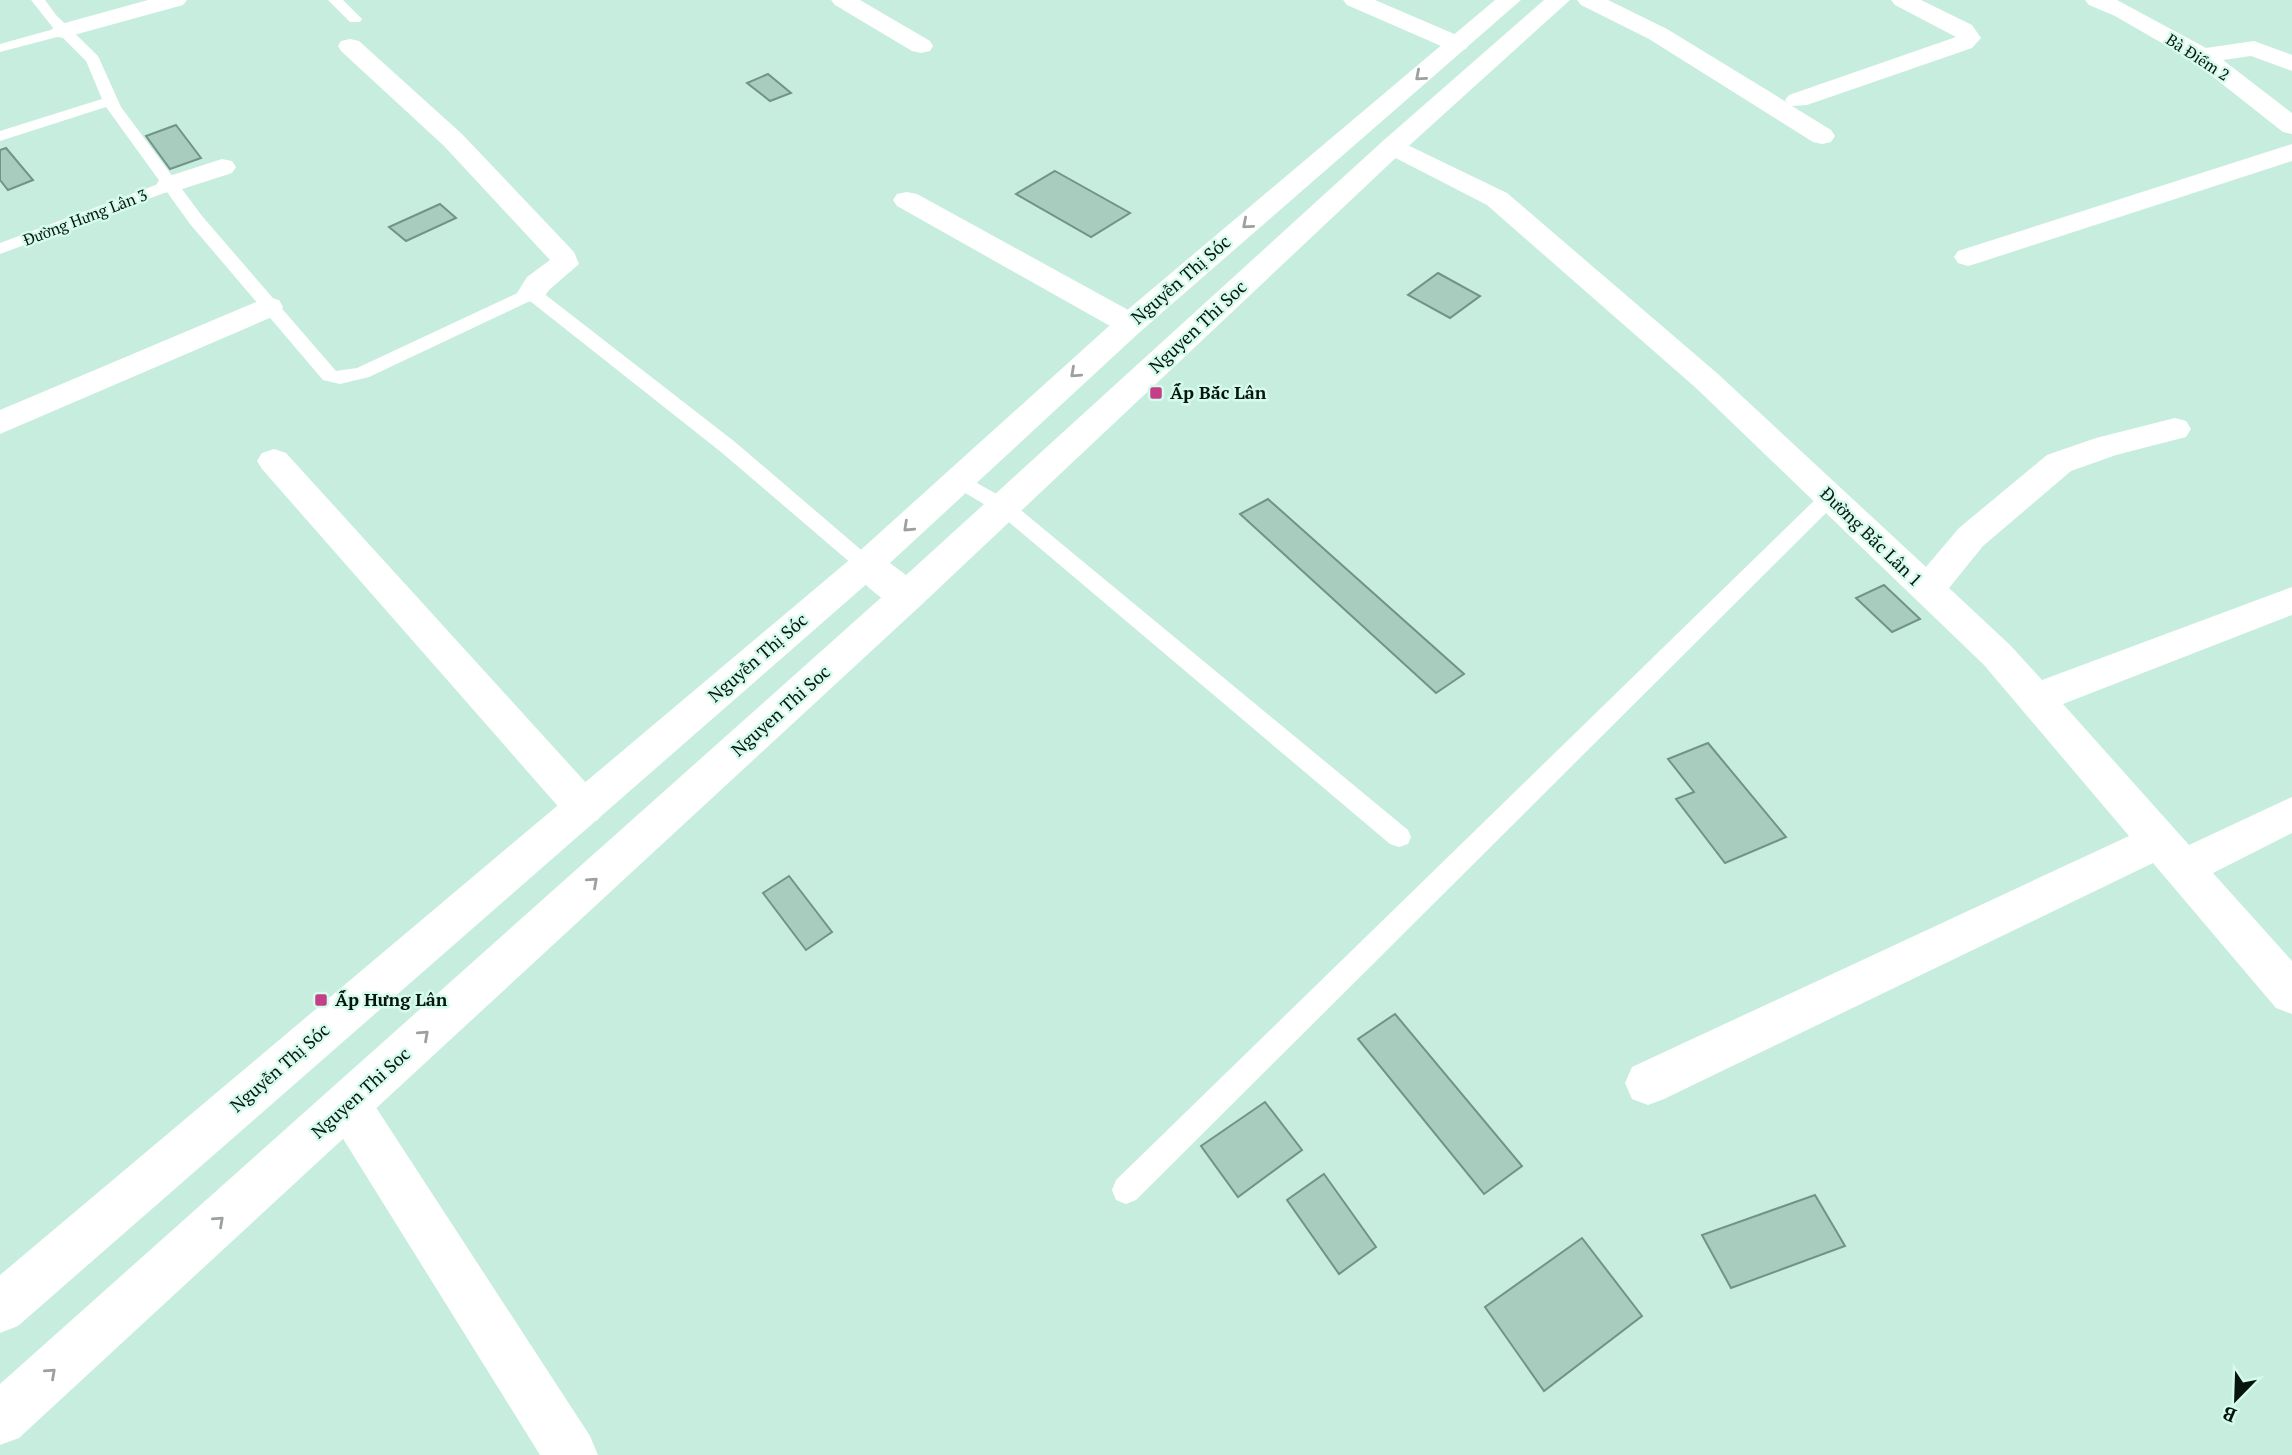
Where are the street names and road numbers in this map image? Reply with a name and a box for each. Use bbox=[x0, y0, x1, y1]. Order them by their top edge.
street label: Bà Điểm 2 bbox=[2162, 28, 2234, 86]
street label: Đường Hưng Lân 3 bbox=[20, 183, 150, 251]
street label: Nguyễn Thị Sóc bbox=[1126, 229, 1235, 329]
street label: Nguyen Thi Soc bbox=[1143, 275, 1251, 378]
street label: Đường Bắc Lân 1 bbox=[1815, 481, 1928, 591]
street label: Nguyễn Thị Sóc bbox=[703, 607, 812, 707]
street label: Nguyen Thi Soc bbox=[726, 659, 835, 761]
street label: Nguyễn Thị Sóc bbox=[225, 1017, 334, 1117]
street label: Nguyen Thi Soc bbox=[306, 1041, 415, 1143]

